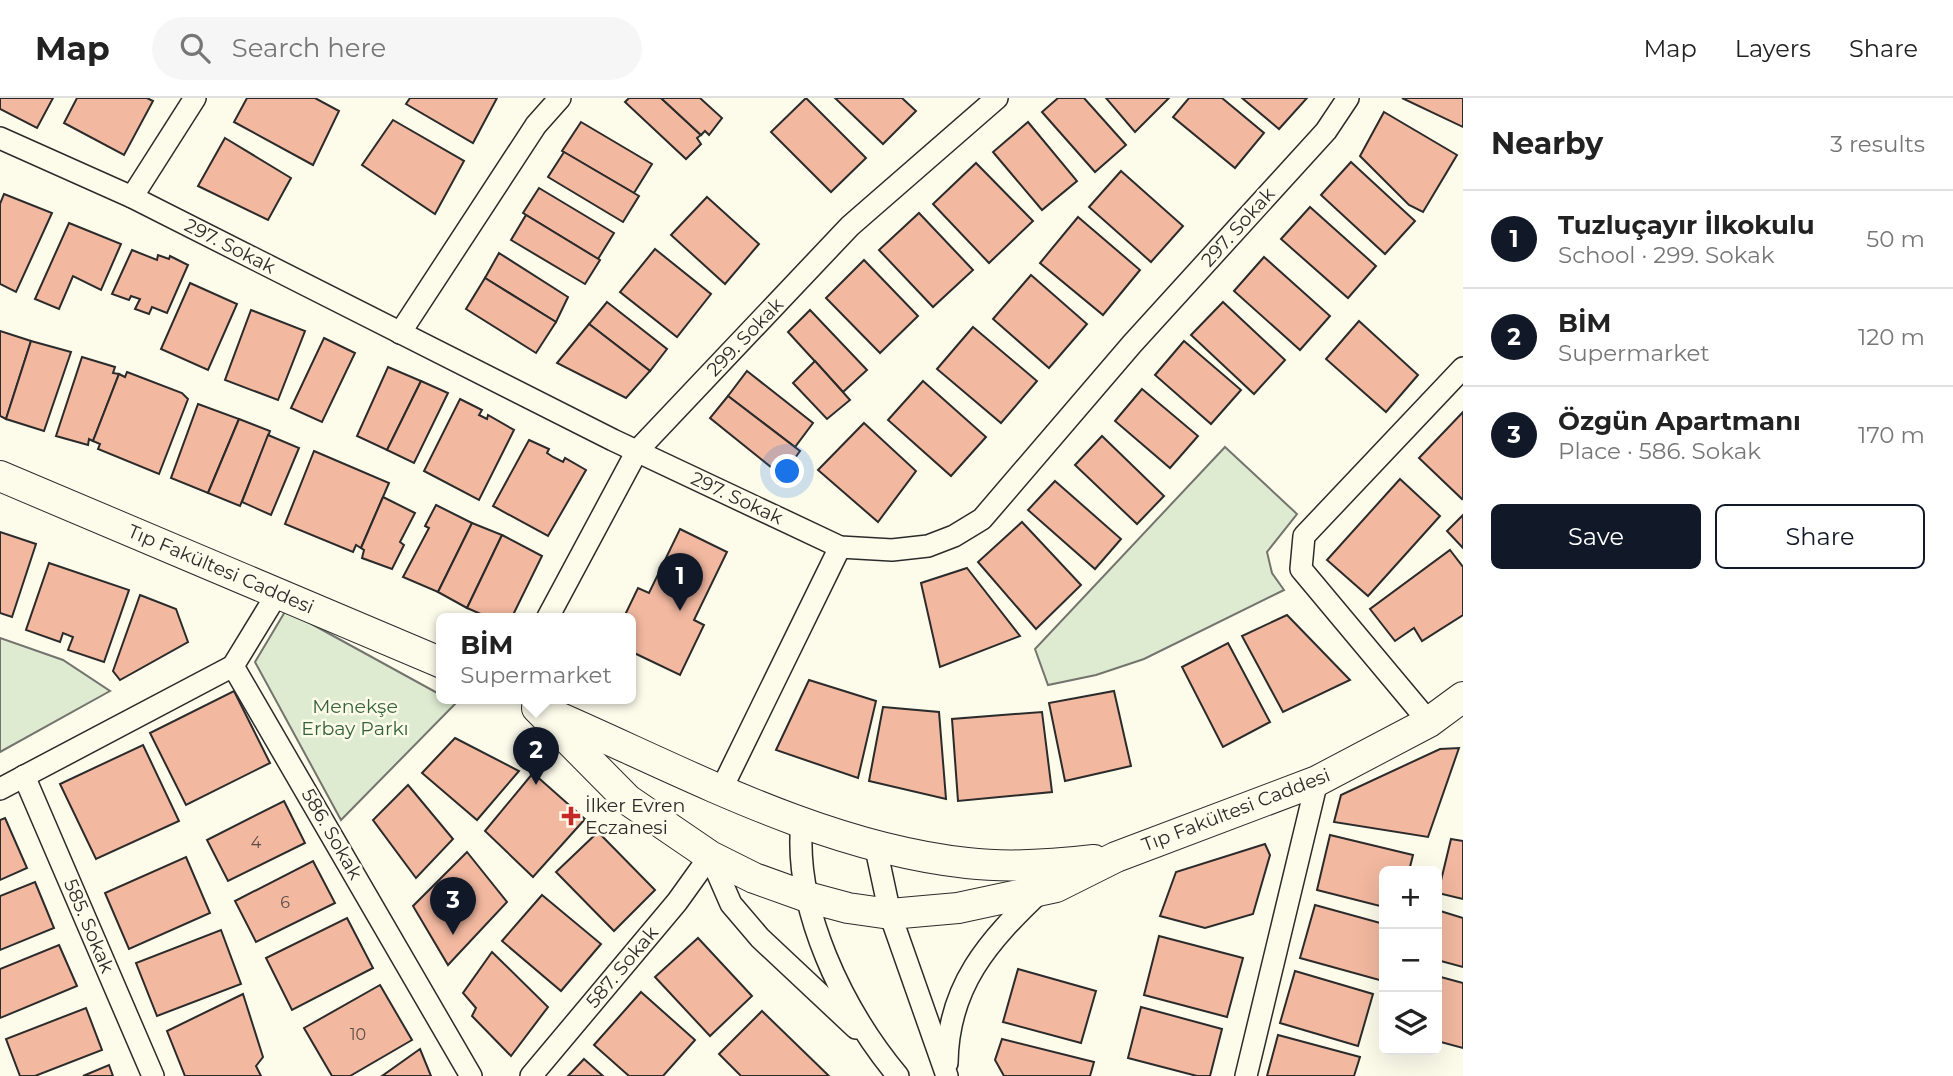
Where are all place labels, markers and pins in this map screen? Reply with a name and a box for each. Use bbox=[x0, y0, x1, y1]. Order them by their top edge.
pin: 1 bbox=[657, 553, 703, 611]
pin: 2 bbox=[513, 727, 559, 785]
place label: İlker Evren Eczanesi bbox=[585, 794, 685, 839]
marker: İlker Evren Eczanesi bbox=[563, 808, 579, 824]
pin: 3 bbox=[430, 877, 476, 935]

